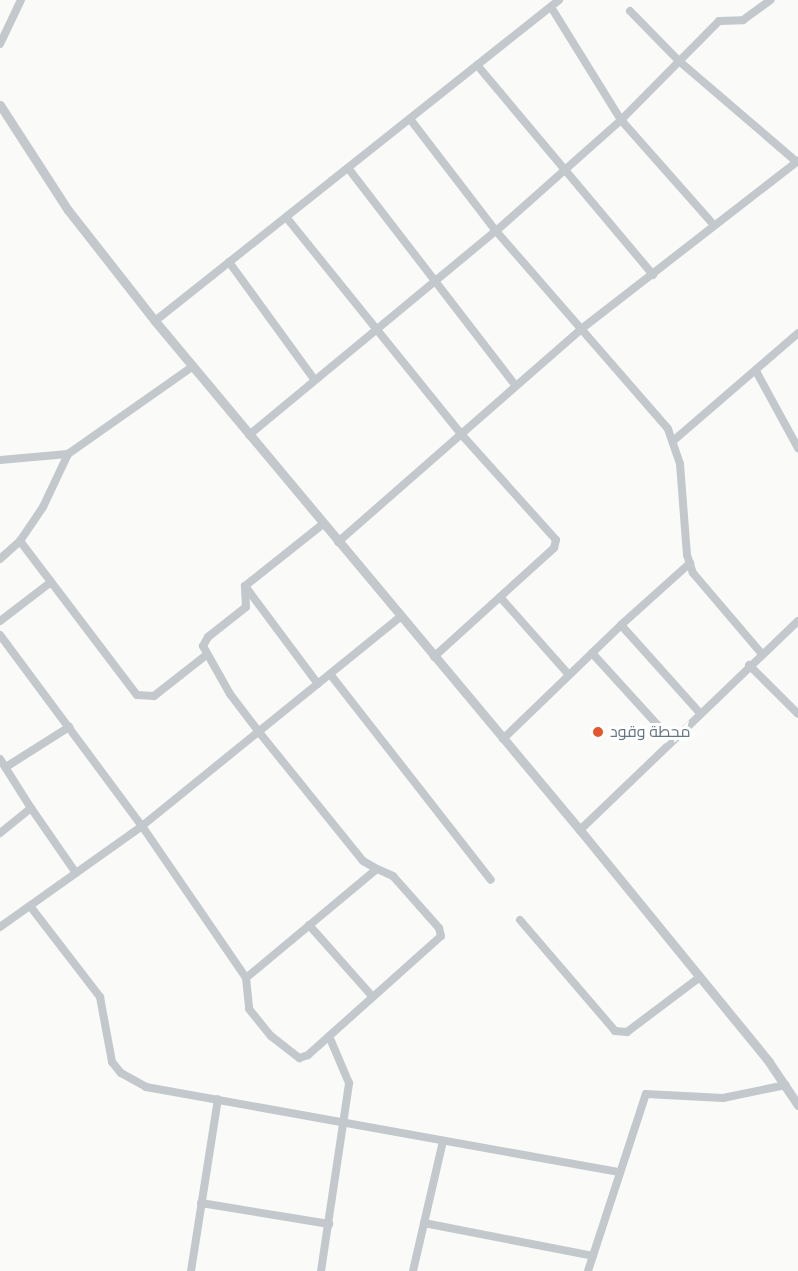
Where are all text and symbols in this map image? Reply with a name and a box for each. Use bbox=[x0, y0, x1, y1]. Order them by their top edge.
place label: محطة وقود bbox=[610, 722, 690, 742]
marker: محطة وقود bbox=[591, 725, 605, 739]

